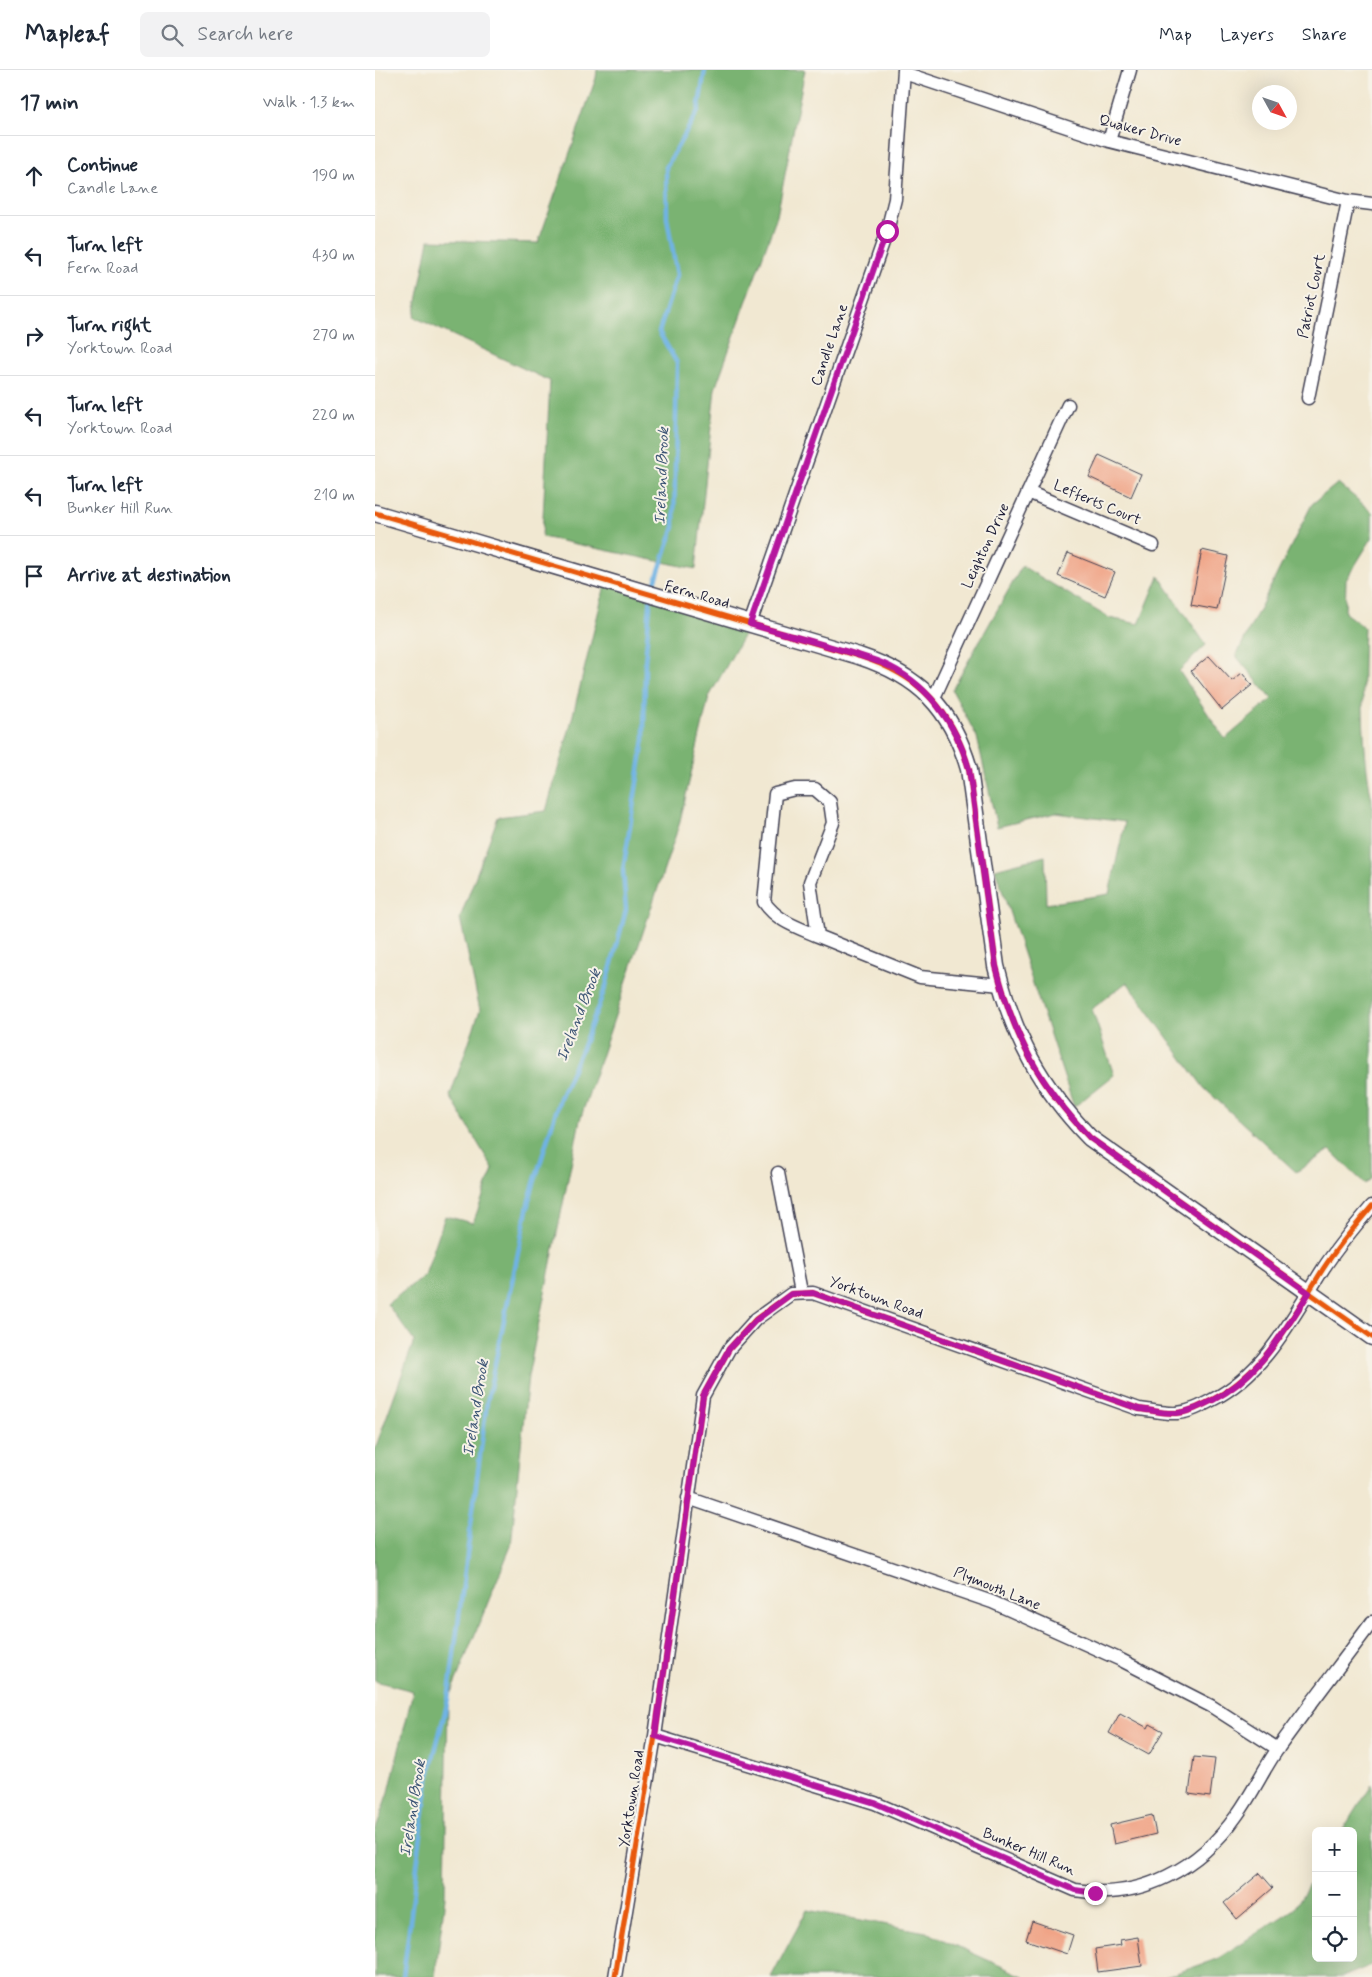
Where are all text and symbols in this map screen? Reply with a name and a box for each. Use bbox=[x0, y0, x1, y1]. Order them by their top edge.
search box bbox=[140, 12, 490, 57]
text: Mapleaf bbox=[25, 19, 110, 50]
icon: search bbox=[158, 21, 186, 49]
text: Search here bbox=[198, 22, 293, 47]
text: Map bbox=[1159, 23, 1192, 47]
text: Layers bbox=[1220, 23, 1274, 47]
text: Share bbox=[1302, 23, 1347, 47]
north arrow bbox=[1252, 85, 1297, 130]
text: 17 min bbox=[20, 89, 79, 117]
text: Walk · 1.3 km bbox=[263, 92, 355, 113]
street label: Quaker Drive bbox=[1096, 110, 1184, 152]
text: Continue bbox=[67, 153, 138, 178]
icon: ahead bbox=[20, 162, 48, 190]
text: 190 m bbox=[312, 165, 355, 186]
text: Candle Lane bbox=[67, 178, 158, 199]
route start bbox=[876, 220, 899, 243]
text: Turn left bbox=[67, 233, 143, 258]
icon: left bbox=[20, 242, 48, 270]
text: 430 m bbox=[312, 245, 355, 266]
street label: Patriot Court bbox=[1293, 252, 1331, 340]
text: Fern Road bbox=[67, 258, 138, 279]
street label: Candle Lane bbox=[807, 301, 853, 389]
text: Turn right bbox=[67, 313, 151, 338]
icon: right bbox=[20, 322, 48, 350]
text: 270 m bbox=[312, 325, 355, 346]
text: Yorktown Road bbox=[67, 338, 172, 359]
text: Turn left bbox=[67, 393, 143, 418]
icon: left bbox=[20, 402, 48, 430]
text: 220 m bbox=[312, 405, 355, 426]
text: Yorktown Road bbox=[67, 418, 172, 439]
water label: Ireland Brook bbox=[650, 426, 674, 525]
text: Turn left bbox=[67, 473, 143, 498]
street label: Lefferts Court bbox=[1050, 476, 1144, 530]
icon: left bbox=[20, 482, 48, 510]
text: 210 m bbox=[314, 485, 355, 506]
text: Bunker Hill Run bbox=[67, 498, 173, 519]
street label: Leighton Drive bbox=[957, 500, 1015, 592]
icon: arrive bbox=[20, 562, 48, 590]
text: Arrive at destination bbox=[67, 563, 231, 588]
street label: Fern Road bbox=[662, 576, 732, 614]
water label: Ireland Brook bbox=[552, 965, 607, 1064]
street label: Yorktown Road bbox=[826, 1272, 926, 1324]
water label: Ireland Brook bbox=[458, 1357, 494, 1458]
street label: Plymouth Lane bbox=[951, 1562, 1044, 1616]
street label: Yorktown Road bbox=[614, 1749, 650, 1849]
water label: Ireland Brook bbox=[395, 1757, 431, 1858]
street label: Bunker Hill Run bbox=[979, 1823, 1079, 1881]
map controls bbox=[1312, 1827, 1357, 1962]
button: + bbox=[1312, 1827, 1357, 1872]
button: − bbox=[1312, 1872, 1357, 1917]
route end bbox=[1084, 1882, 1107, 1905]
button: locate bbox=[1312, 1917, 1357, 1962]

